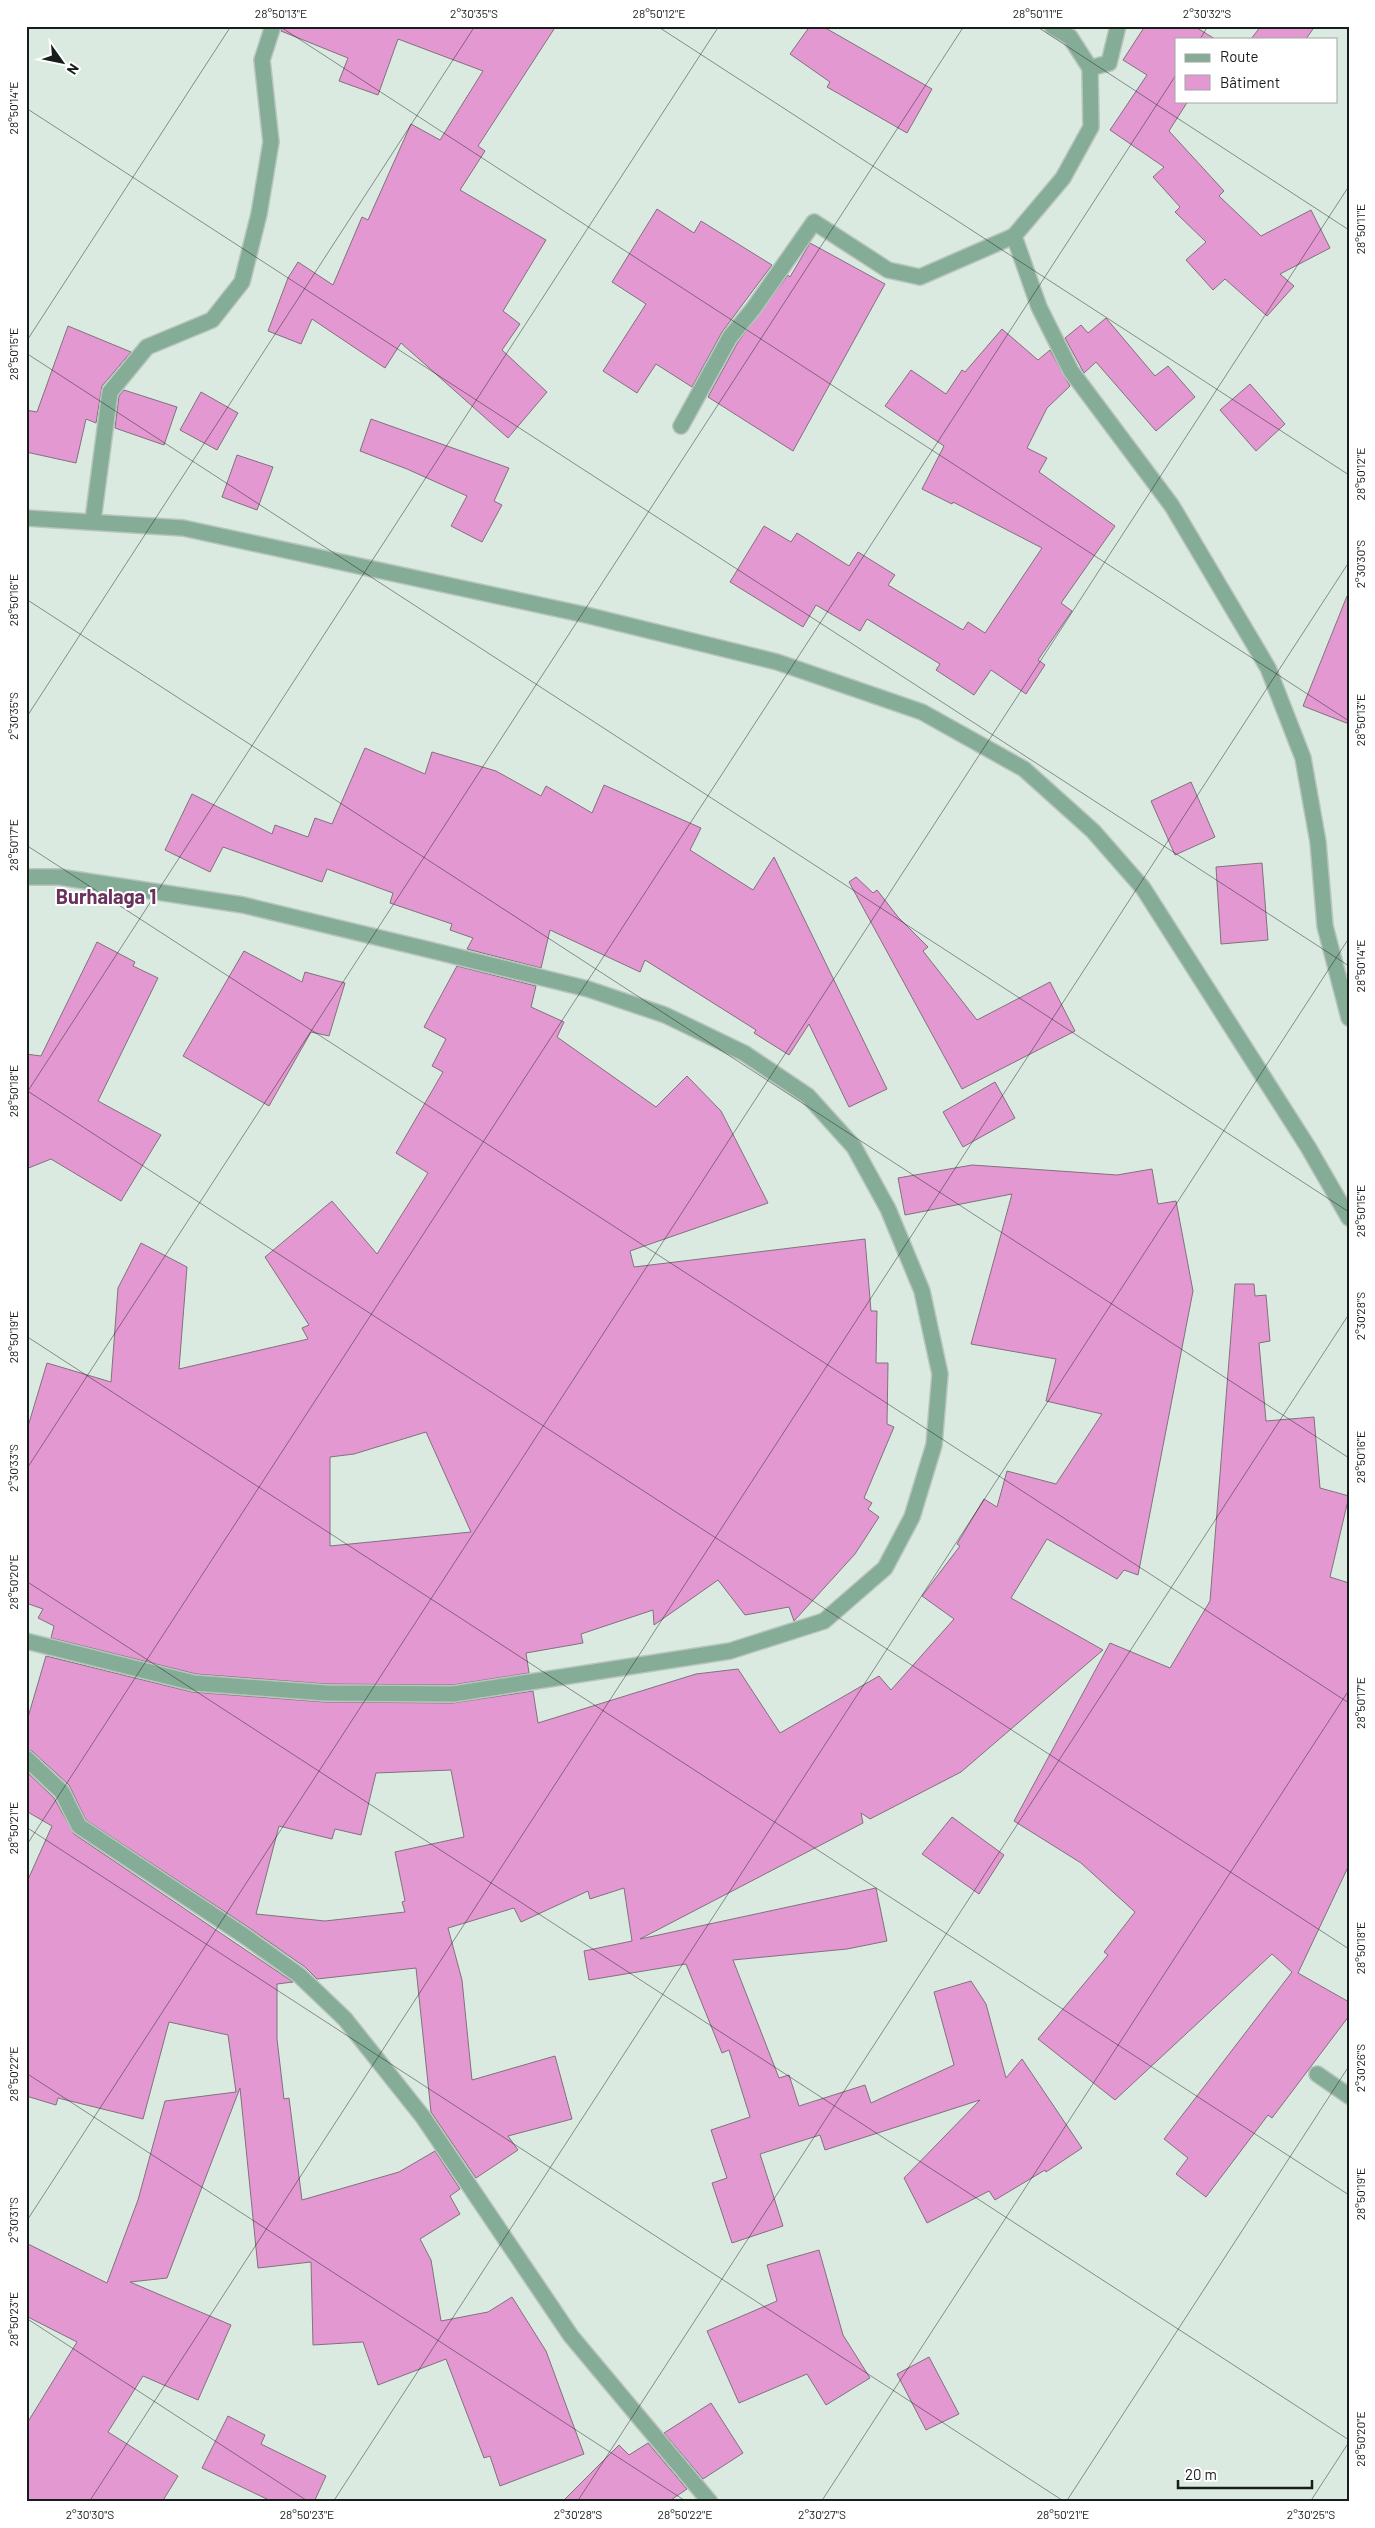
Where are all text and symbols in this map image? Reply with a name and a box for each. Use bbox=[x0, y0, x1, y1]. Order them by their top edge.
text: 28°50'13"E bbox=[255, 6, 307, 20]
text: 2°30'35"S bbox=[450, 6, 498, 20]
text: 28°50'12"E bbox=[633, 6, 685, 20]
text: 28°50'11"E bbox=[1013, 6, 1063, 20]
text: 2°30'32"S bbox=[1183, 6, 1231, 20]
north arrow bbox=[38, 38, 88, 88]
legend bbox=[1175, 38, 1338, 102]
text: Route bbox=[1220, 47, 1259, 65]
text: N bbox=[64, 61, 83, 78]
text: Bâtiment bbox=[1220, 73, 1280, 91]
text: 28°50'14"E bbox=[6, 82, 20, 134]
text: 28°50'11"E bbox=[1353, 204, 1367, 254]
text: 28°50'15"E bbox=[6, 328, 20, 380]
text: 28°50'12"E bbox=[1353, 448, 1367, 500]
text: 2°30'30"S bbox=[1353, 540, 1367, 588]
text: 28°50'16"E bbox=[6, 574, 20, 626]
text: 2°30'35"S bbox=[6, 692, 20, 740]
text: 28°50'13"E bbox=[1353, 694, 1367, 746]
text: 28°50'17"E bbox=[6, 819, 20, 871]
district label: Burhalaga 1 bbox=[56, 884, 156, 908]
text: 28°50'14"E bbox=[1353, 940, 1367, 992]
text: 28°50'18"E bbox=[6, 1065, 20, 1117]
text: 28°50'15"E bbox=[1353, 1185, 1367, 1237]
text: 2°30'28"S bbox=[1353, 1292, 1367, 1340]
text: 28°50'19"E bbox=[6, 1311, 20, 1363]
text: 28°50'16"E bbox=[1353, 1431, 1367, 1483]
text: 2°30'33"S bbox=[6, 1444, 20, 1492]
text: 28°50'20"E bbox=[6, 1554, 20, 1610]
text: 28°50'17"E bbox=[1353, 1677, 1367, 1729]
text: 28°50'21"E bbox=[6, 1802, 20, 1854]
text: 28°50'18"E bbox=[1353, 1922, 1367, 1974]
text: 2°30'26"S bbox=[1353, 2044, 1367, 2092]
text: 28°50'22"E bbox=[6, 2046, 20, 2102]
text: 28°50'19"E bbox=[1353, 2168, 1367, 2220]
text: 2°30'31"S bbox=[6, 2197, 20, 2243]
text: 28°50'23"E bbox=[6, 2292, 20, 2346]
text: 28°50'20"E bbox=[1353, 2411, 1367, 2467]
scale bar bbox=[1178, 2458, 1311, 2490]
text: 20 m bbox=[1185, 2465, 1217, 2483]
text: 2°30'30"S bbox=[66, 2507, 114, 2521]
text: 28°50'23"E bbox=[280, 2507, 334, 2521]
text: 2°30'28"S bbox=[554, 2507, 602, 2521]
text: 28°50'22"E bbox=[657, 2507, 713, 2521]
text: 2°30'27"S bbox=[798, 2507, 846, 2521]
text: 28°50'21"E bbox=[1037, 2507, 1089, 2521]
text: 2°30'25"S bbox=[1287, 2507, 1335, 2521]

